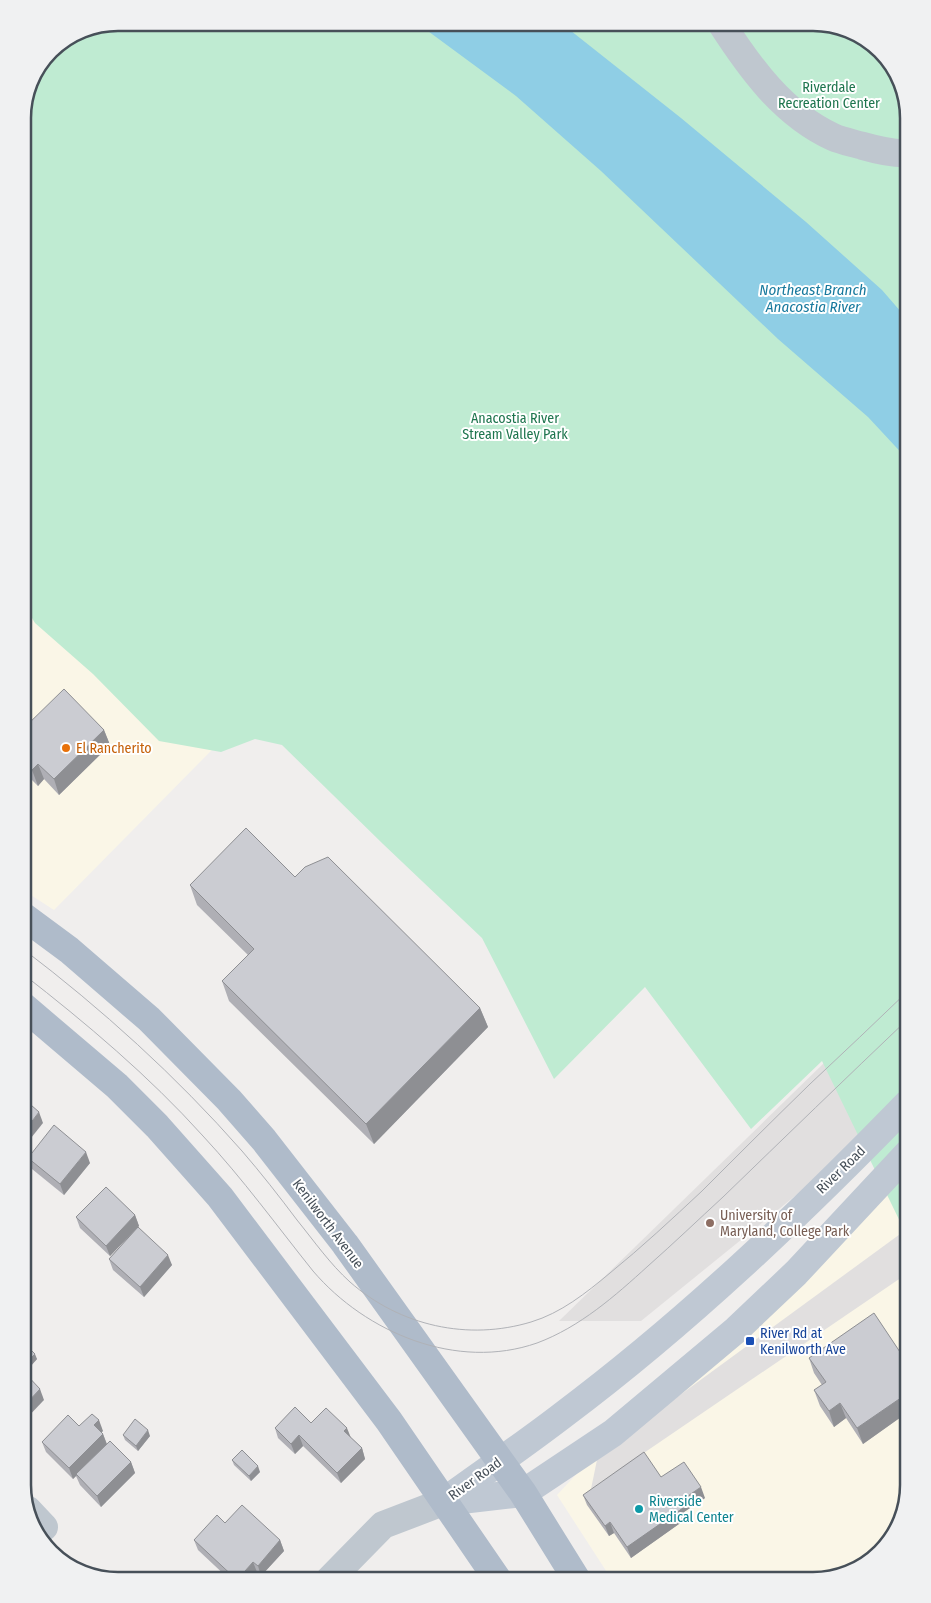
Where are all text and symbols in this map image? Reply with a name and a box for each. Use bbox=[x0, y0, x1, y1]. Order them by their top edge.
park label: Riverdale Recreation Center bbox=[778, 79, 880, 112]
water label: Northeast Branch Anacostia River bbox=[759, 281, 867, 316]
park label: Anacostia River Stream Valley Park bbox=[462, 410, 568, 443]
place label: El Rancherito bbox=[76, 740, 152, 757]
marker: El Rancherito bbox=[60, 742, 72, 754]
street label: River Road bbox=[813, 1143, 869, 1197]
street label: Kenilworth Avenue bbox=[289, 1176, 367, 1272]
place label: University of Maryland, College Park bbox=[720, 1207, 850, 1240]
marker: University of Maryland, College Park bbox=[704, 1217, 716, 1229]
place label: River Rd at Kenilworth Ave bbox=[760, 1325, 846, 1358]
marker: River Rd at Kenilworth Ave bbox=[744, 1335, 756, 1347]
street label: River Road bbox=[445, 1454, 505, 1504]
place label: Riverside Medical Center bbox=[649, 1493, 734, 1526]
marker: Riverside Medical Center bbox=[633, 1503, 645, 1515]

